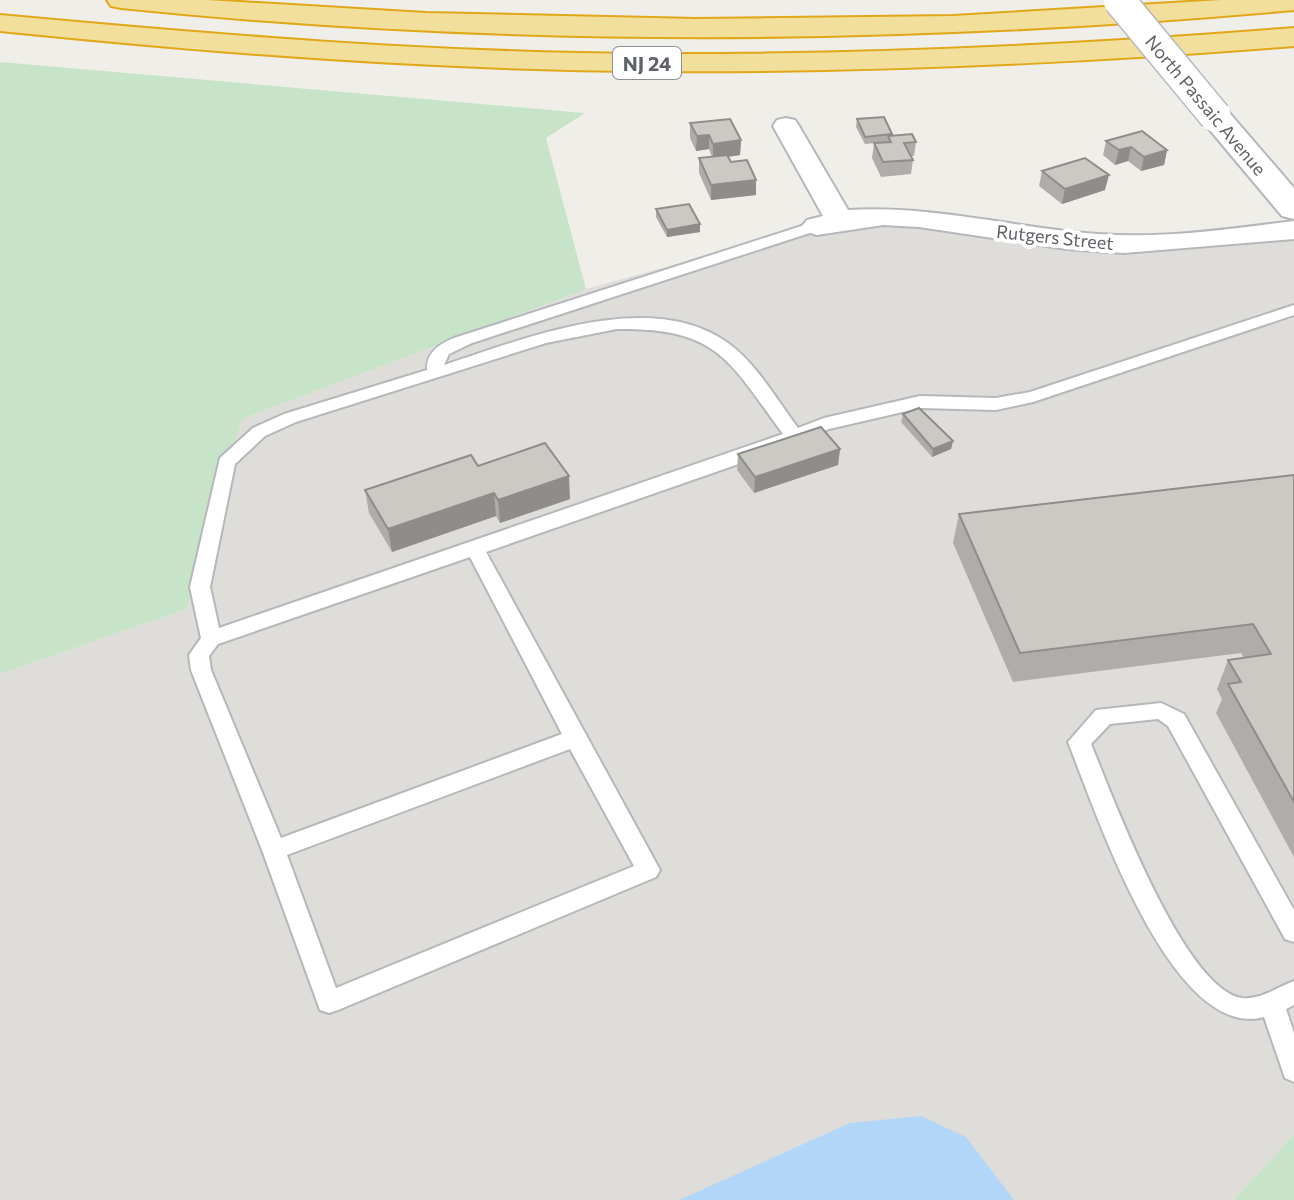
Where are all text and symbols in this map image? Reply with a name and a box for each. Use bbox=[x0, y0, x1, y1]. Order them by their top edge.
street label: North Passaic Avenue bbox=[1141, 30, 1271, 180]
road number: NJ 24 bbox=[613, 47, 681, 79]
street label: Rutgers Street bbox=[995, 220, 1115, 254]

